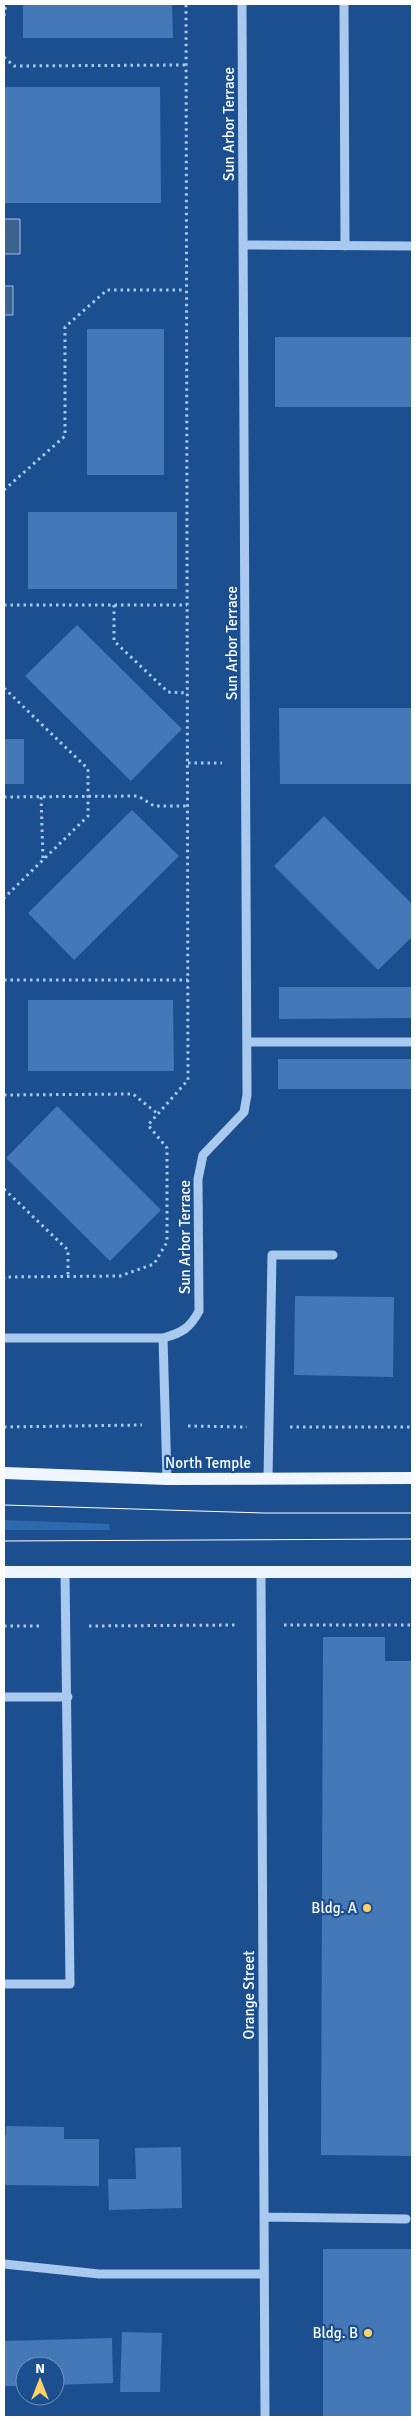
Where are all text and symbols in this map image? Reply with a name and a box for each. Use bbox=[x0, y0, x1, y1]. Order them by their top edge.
street label: Sun Arbor Terrace bbox=[220, 67, 238, 181]
street label: Sun Arbor Terrace bbox=[223, 586, 241, 700]
street label: Sun Arbor Terrace bbox=[176, 1180, 194, 1294]
street label: North Temple bbox=[165, 1454, 251, 1472]
place label: Bldg. A bbox=[311, 1899, 357, 1917]
marker: Bldg. A bbox=[361, 1902, 373, 1914]
street label: Orange Street bbox=[240, 1951, 258, 2039]
place label: Bldg. B bbox=[312, 2324, 358, 2342]
marker: Bldg. B bbox=[362, 2327, 374, 2339]
north arrow bbox=[15, 2356, 65, 2406]
text: N bbox=[35, 2360, 45, 2377]

